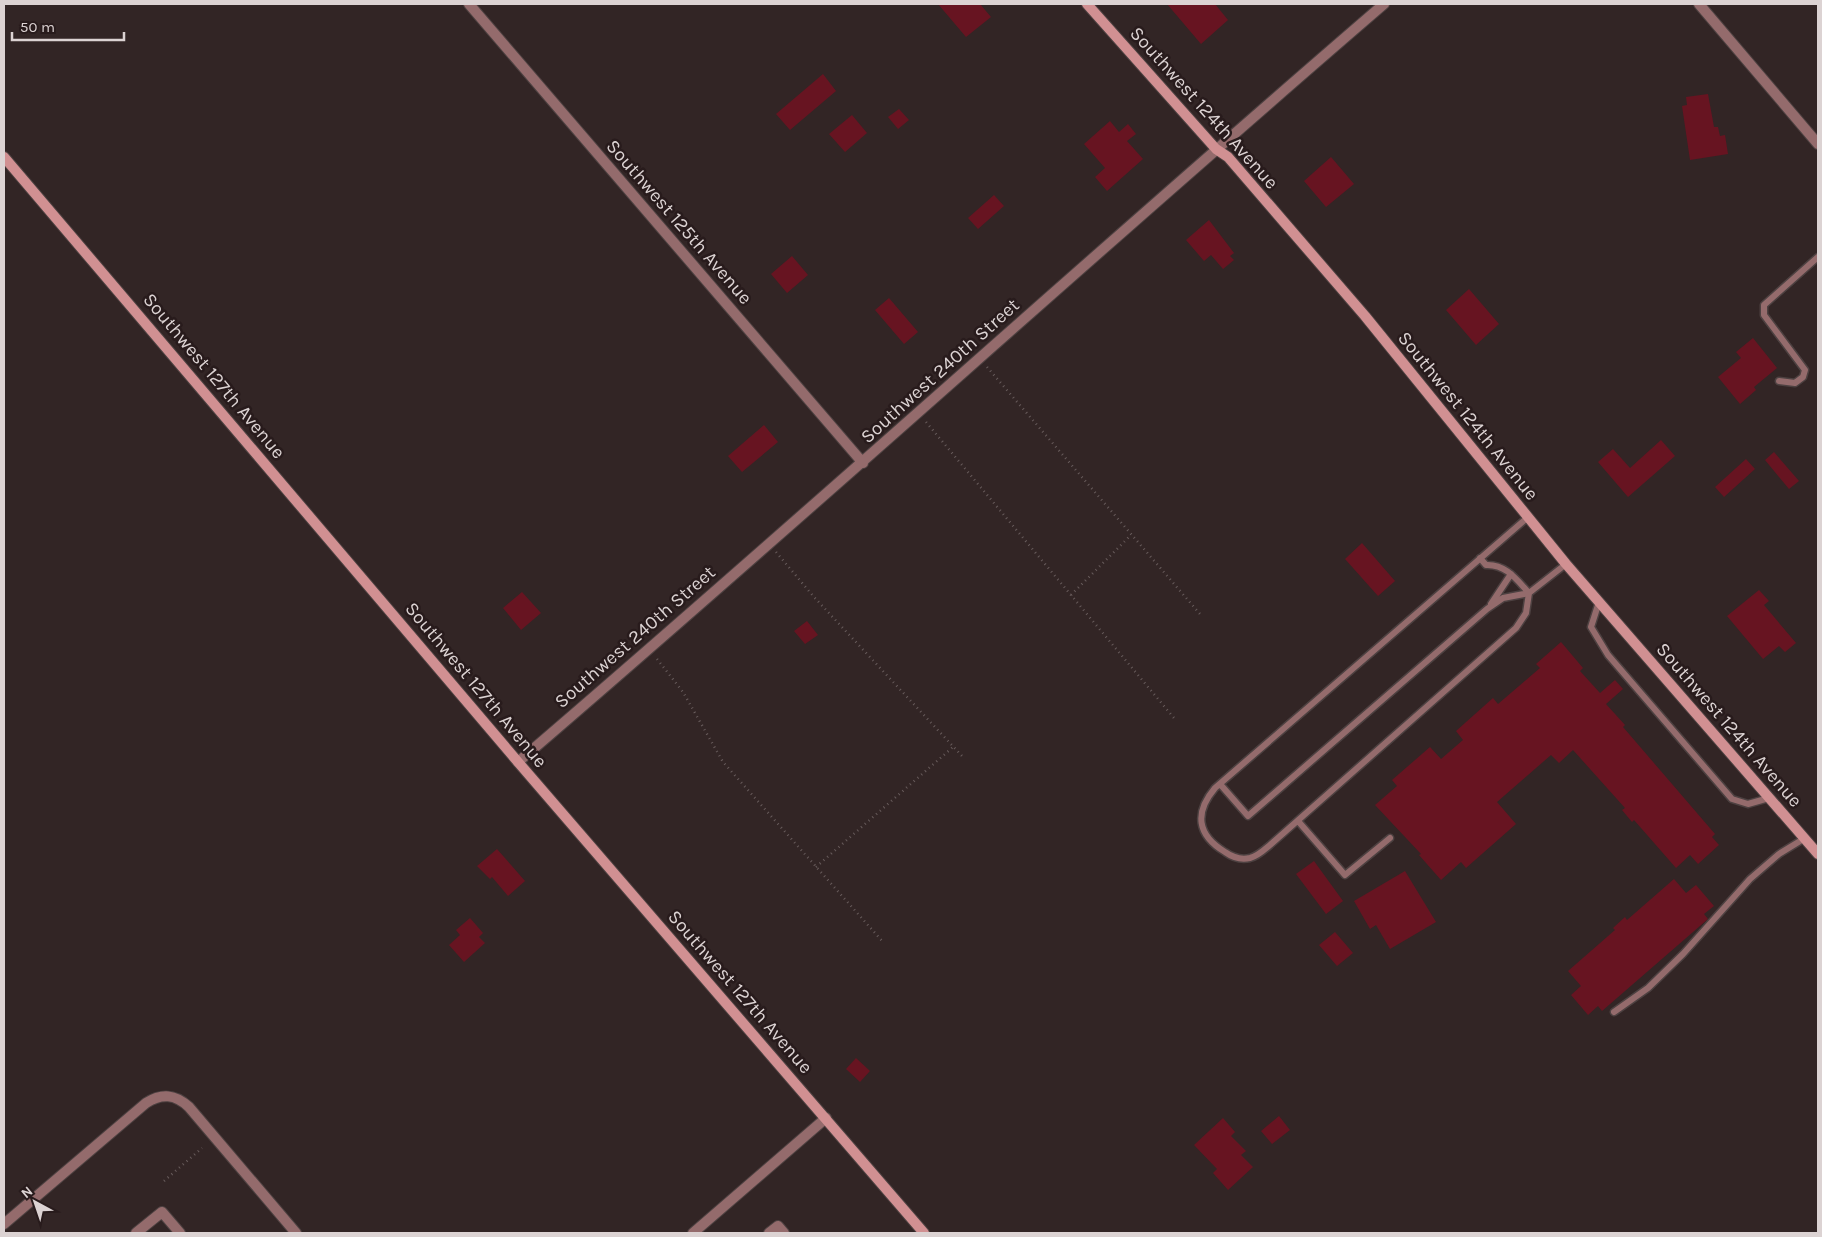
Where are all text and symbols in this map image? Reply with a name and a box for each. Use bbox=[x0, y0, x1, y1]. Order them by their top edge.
scale bar bbox=[12, 10, 125, 42]
text: 50 m bbox=[20, 18, 55, 36]
street label: Southwest 124th Avenue bbox=[1125, 22, 1283, 194]
street label: Southwest 125th Avenue bbox=[602, 135, 756, 309]
street label: Southwest 127th Avenue bbox=[138, 289, 290, 463]
street label: Southwest 240th Street bbox=[856, 294, 1024, 448]
street label: Southwest 124th Avenue bbox=[1393, 327, 1543, 505]
street label: Southwest 240th Street bbox=[550, 561, 720, 713]
street label: Southwest 127th Avenue bbox=[400, 598, 552, 772]
street label: Southwest 124th Avenue bbox=[1652, 638, 1806, 812]
street label: Southwest 127th Avenue bbox=[663, 906, 817, 1078]
north arrow bbox=[10, 1177, 60, 1227]
text: N bbox=[18, 1183, 36, 1202]

